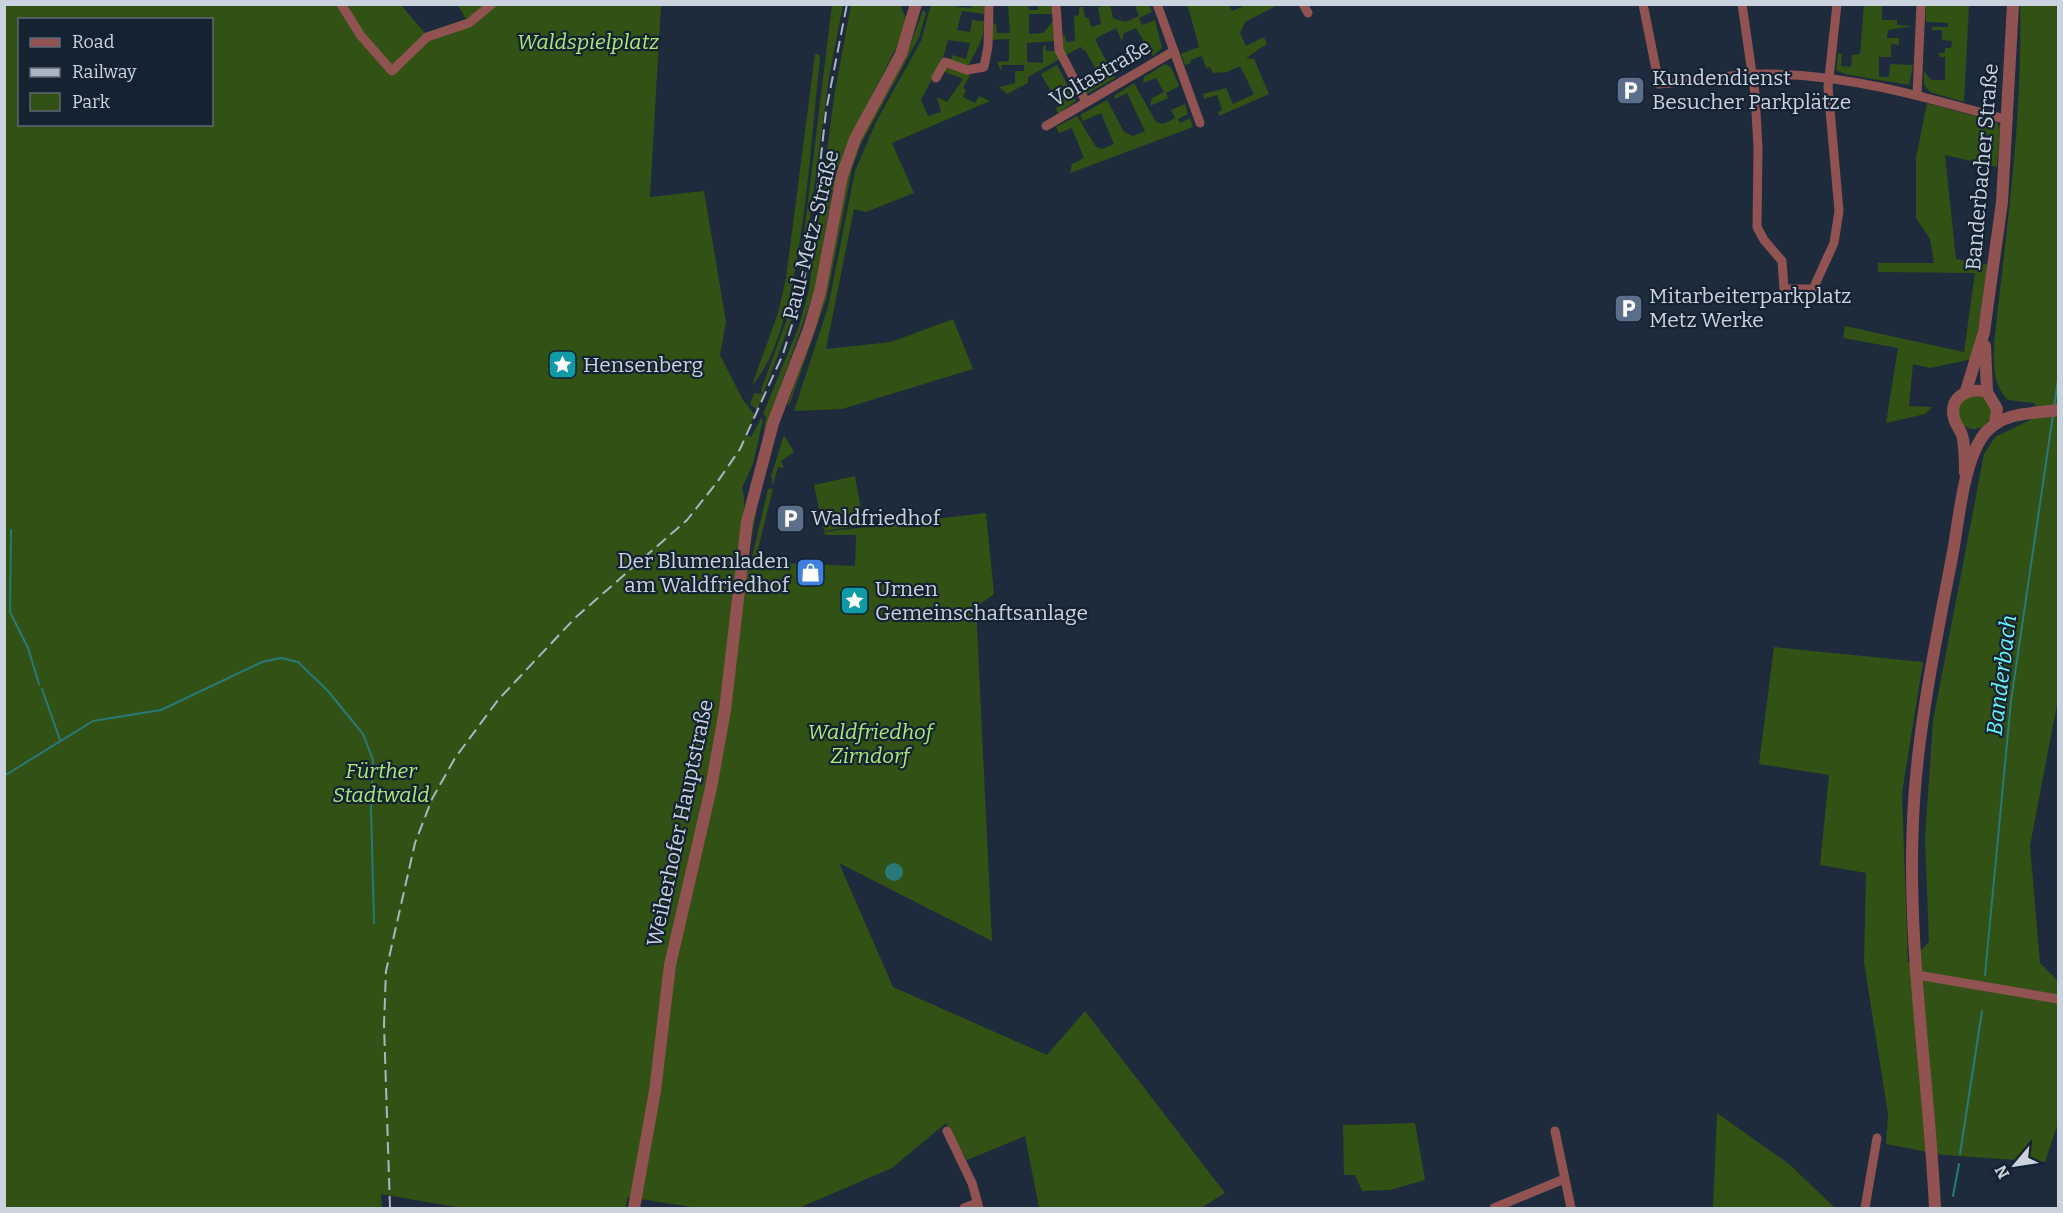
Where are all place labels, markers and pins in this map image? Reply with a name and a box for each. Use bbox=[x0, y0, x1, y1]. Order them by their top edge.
place label: Kundendienst Besucher Parkplätze bbox=[1652, 65, 1851, 115]
parking icon: Kundendienst Besucher Parkplätze bbox=[1615, 74, 1647, 106]
place label: Mitarbeiterparkplatz Metz Werke bbox=[1649, 283, 1851, 333]
parking icon: Mitarbeiterparkplatz Metz Werke bbox=[1612, 292, 1644, 324]
place icon: Hensenberg bbox=[546, 349, 578, 381]
place label: Hensenberg bbox=[583, 352, 703, 378]
parking icon: Waldfriedhof bbox=[774, 502, 806, 534]
place label: Waldfriedhof bbox=[811, 505, 942, 531]
place label: Der Blumenladen am Waldfriedhof bbox=[617, 548, 791, 598]
shop icon: Der Blumenladen am Waldfriedhof bbox=[794, 557, 826, 589]
place label: Urnen Gemeinschaftsanlage bbox=[875, 576, 1088, 626]
place icon: Urnen Gemeinschaftsanlage bbox=[838, 585, 870, 617]

